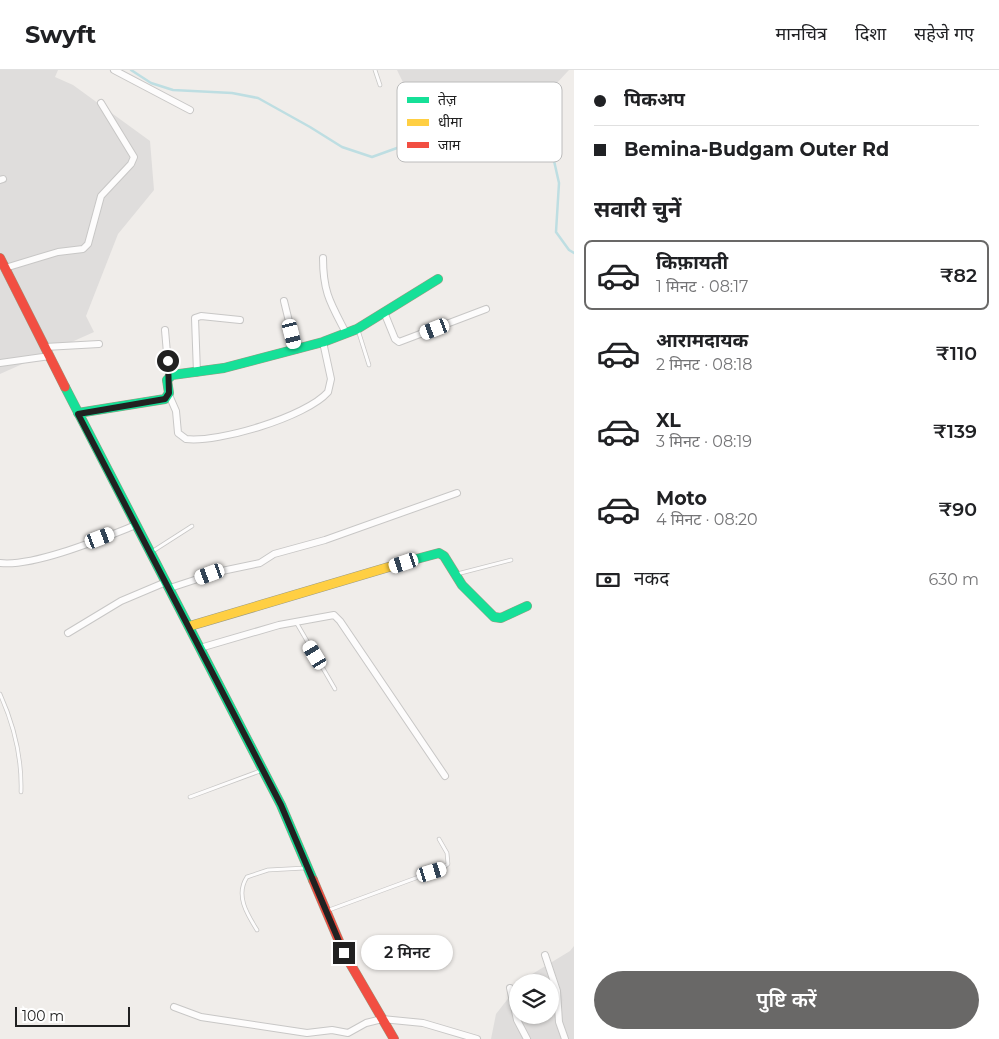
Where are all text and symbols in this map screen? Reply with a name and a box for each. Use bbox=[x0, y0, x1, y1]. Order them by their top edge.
text: Swyft bbox=[25, 20, 96, 49]
text: मानचित्र bbox=[776, 23, 827, 45]
text: दिशा bbox=[855, 23, 886, 45]
text: सहेजे गए bbox=[914, 23, 974, 45]
legend bbox=[397, 82, 562, 162]
text: पिकअप bbox=[624, 88, 685, 111]
text: तेज़ bbox=[438, 91, 457, 109]
text: धीमा bbox=[438, 113, 463, 131]
text: जाम bbox=[438, 136, 461, 154]
text: Bemina-Budgam Outer Rd bbox=[624, 138, 889, 161]
text: सवारी चुनें bbox=[594, 196, 681, 223]
text: किफ़ायती bbox=[656, 251, 728, 274]
icon: car bbox=[596, 253, 641, 298]
text: ₹82 bbox=[940, 264, 977, 287]
text: 1 मिनट · 08:17 bbox=[656, 277, 748, 296]
car bbox=[418, 317, 451, 341]
car bbox=[281, 318, 302, 350]
text: आरामदायक bbox=[656, 329, 748, 352]
icon: car bbox=[596, 331, 641, 376]
text: ₹110 bbox=[936, 342, 977, 365]
route start bbox=[157, 350, 179, 372]
text: 2 मिनट · 08:18 bbox=[656, 355, 753, 374]
icon: car bbox=[596, 409, 641, 454]
text: XL bbox=[656, 409, 681, 432]
text: ₹139 bbox=[933, 420, 977, 443]
text: 3 मिनट · 08:19 bbox=[656, 432, 752, 451]
icon: car bbox=[596, 487, 641, 532]
text: Moto bbox=[656, 487, 707, 510]
text: ₹90 bbox=[939, 498, 977, 521]
text: 4 मिनट · 08:20 bbox=[656, 510, 758, 529]
car bbox=[83, 526, 116, 550]
car bbox=[387, 551, 420, 575]
car bbox=[193, 562, 226, 586]
icon: cash bbox=[594, 566, 622, 594]
text: नकद bbox=[634, 567, 669, 590]
text: 630 m bbox=[928, 570, 979, 589]
car bbox=[300, 638, 329, 672]
car bbox=[415, 860, 448, 884]
callout: 2 मिनट bbox=[362, 936, 454, 970]
route end bbox=[333, 942, 355, 964]
text: 2 मिनट bbox=[384, 943, 430, 962]
button: पुष्टि करें bbox=[594, 971, 979, 1029]
map controls bbox=[509, 974, 559, 1024]
button: layers bbox=[509, 974, 559, 1024]
scale bar bbox=[15, 1004, 130, 1027]
text: 100 m bbox=[22, 1007, 64, 1025]

